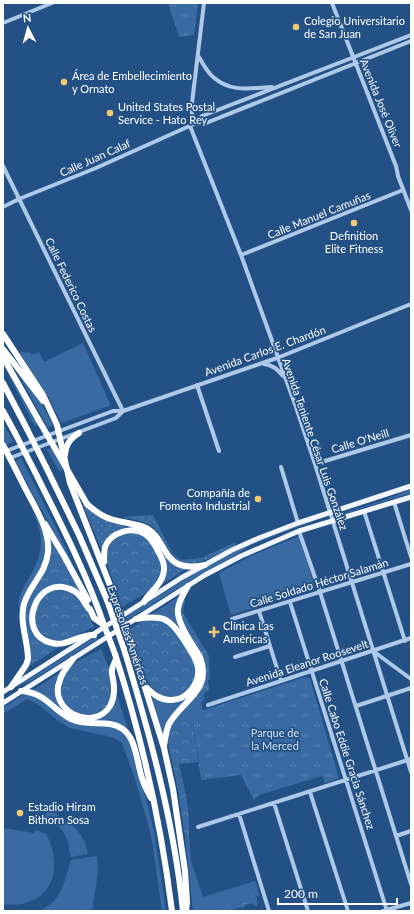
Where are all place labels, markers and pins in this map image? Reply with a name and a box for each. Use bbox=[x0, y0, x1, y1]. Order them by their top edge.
place label: Colegio Universitario de San Juan bbox=[304, 14, 405, 40]
marker: Colegio Universitario de San Juan bbox=[291, 22, 301, 32]
place label: Área de Embellecimiento y Ornato bbox=[72, 69, 192, 95]
marker: Área de Embellecimiento y Ornato bbox=[59, 77, 69, 87]
place label: United States Postal Service - Hato Rey bbox=[118, 100, 215, 126]
marker: United States Postal Service - Hato Rey bbox=[105, 108, 115, 118]
marker: Definition Elite Fitness bbox=[349, 218, 359, 228]
place label: Definition Elite Fitness bbox=[325, 229, 383, 255]
place label: Compañía de Fomento Industrial bbox=[159, 486, 250, 512]
marker: Compañía de Fomento Industrial bbox=[253, 494, 263, 504]
place label: Clínica Las Américas bbox=[223, 619, 274, 645]
marker: Clínica Las Américas bbox=[208, 626, 220, 638]
place label: Estadio Hiram Bithorn Sosa bbox=[28, 800, 96, 826]
marker: Estadio Hiram Bithorn Sosa bbox=[15, 808, 25, 818]

